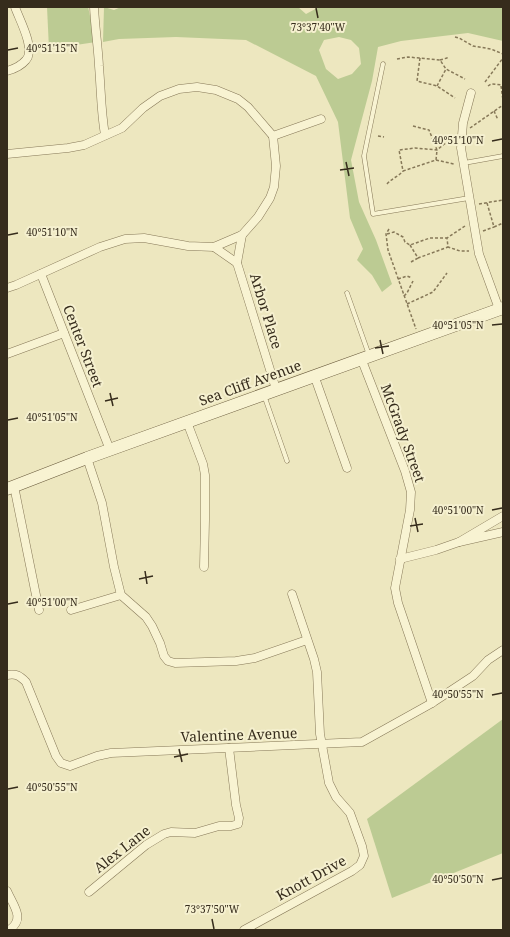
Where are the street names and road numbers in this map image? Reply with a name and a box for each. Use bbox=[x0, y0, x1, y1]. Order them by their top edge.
street label: Arbor Place bbox=[246, 271, 287, 351]
street label: Center Street bbox=[59, 302, 108, 390]
street label: Sea Cliff Avenue bbox=[196, 355, 304, 410]
street label: McGrady Street bbox=[377, 381, 430, 485]
street label: Valentine Avenue bbox=[180, 723, 298, 746]
street label: Alex Lane bbox=[90, 821, 154, 877]
street label: Knott Drive bbox=[272, 851, 349, 905]

